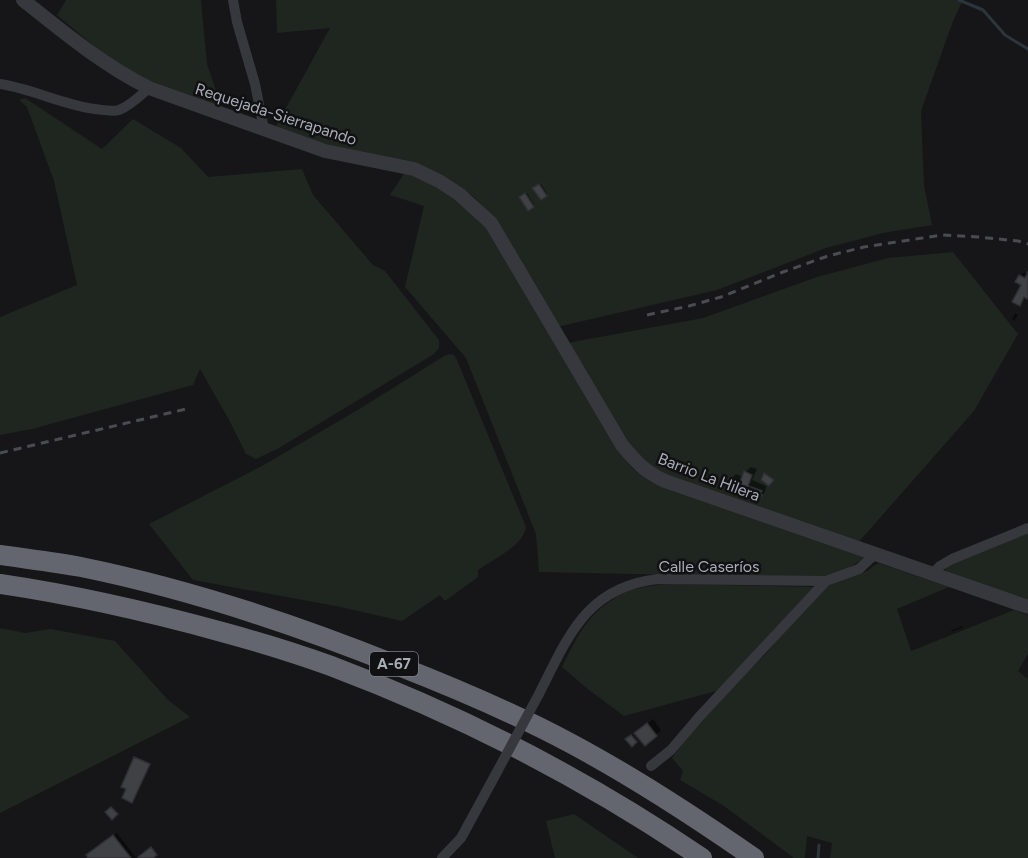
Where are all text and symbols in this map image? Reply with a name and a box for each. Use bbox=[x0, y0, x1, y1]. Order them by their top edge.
street label: Requejada-Sierrapando bbox=[193, 79, 359, 149]
street label: Barrio La Hilera bbox=[655, 449, 763, 505]
street label: Calle Caseríos bbox=[658, 557, 760, 576]
road number: A-67 bbox=[370, 652, 418, 676]

